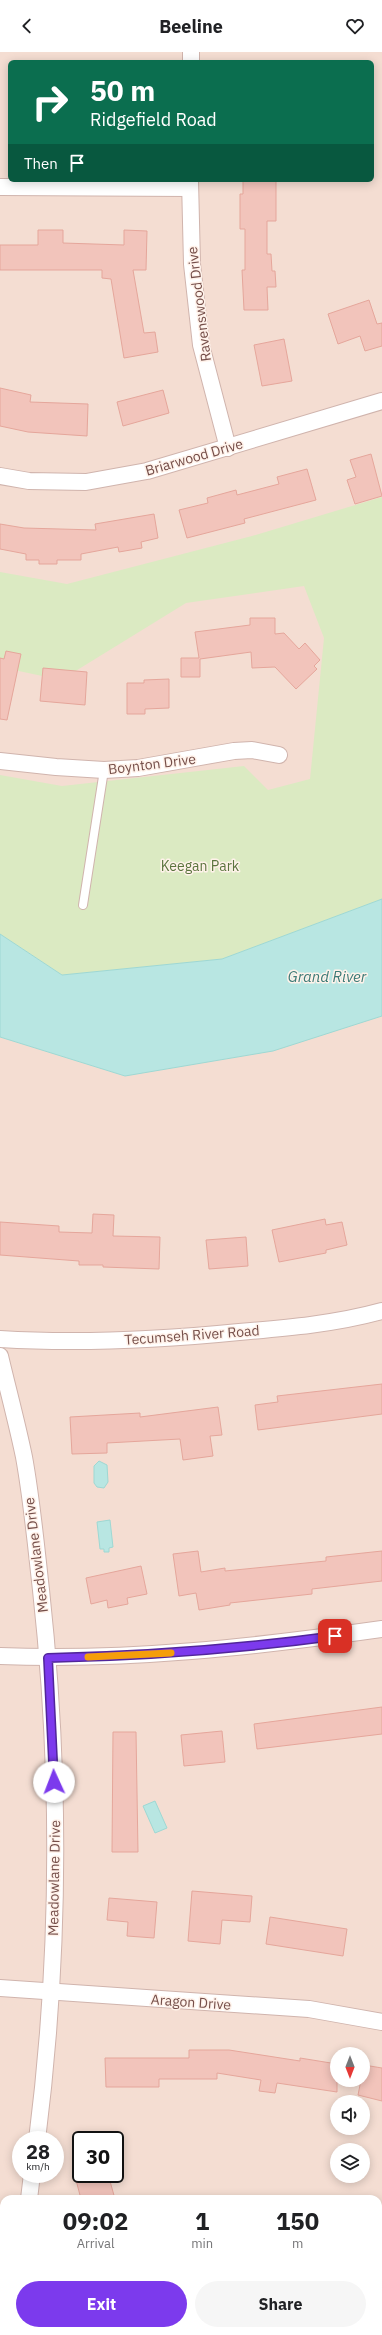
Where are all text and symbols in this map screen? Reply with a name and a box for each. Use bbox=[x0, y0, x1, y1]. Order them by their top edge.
icon: back bbox=[16, 15, 38, 37]
text: Beeline bbox=[159, 15, 223, 38]
icon: heart bbox=[344, 15, 366, 37]
text: 50 m bbox=[90, 72, 155, 109]
icon: right bbox=[24, 76, 76, 128]
text: Ridgefield Road bbox=[90, 108, 217, 131]
icon: arrive bbox=[66, 152, 88, 174]
text: Then bbox=[24, 154, 58, 173]
street label: Ravenswood Drive bbox=[183, 245, 215, 362]
street label: Briarwood Drive bbox=[143, 434, 245, 480]
street label: Boynton Drive bbox=[107, 750, 197, 778]
park label: Keegan Park bbox=[161, 857, 240, 875]
water label: Grand River bbox=[288, 967, 367, 986]
street label: Tecumseh River Road bbox=[124, 1321, 260, 1349]
street label: Meadowlane Drive bbox=[20, 1496, 52, 1614]
pin bbox=[318, 1619, 352, 1653]
icon: arrive bbox=[324, 1625, 346, 1647]
position arrow bbox=[33, 1761, 75, 1803]
street label: Meadowlane Drive bbox=[44, 1820, 64, 1936]
street label: Aragon Drive bbox=[150, 1990, 232, 2014]
north arrow bbox=[330, 2047, 370, 2087]
map controls bbox=[330, 2047, 370, 2183]
button: sound bbox=[330, 2095, 370, 2135]
speed limit sign: 30 bbox=[72, 2131, 124, 2183]
text: 28 bbox=[26, 2138, 50, 2165]
button: layers bbox=[330, 2143, 370, 2183]
text: km/h bbox=[26, 2160, 50, 2173]
text: 09:02 bbox=[63, 2205, 128, 2237]
text: 1 bbox=[195, 2205, 209, 2237]
text: 150 bbox=[276, 2205, 319, 2237]
text: Arrival bbox=[77, 2235, 115, 2252]
text: min bbox=[191, 2235, 213, 2252]
text: m bbox=[292, 2235, 303, 2252]
button: Exit bbox=[16, 2281, 187, 2327]
button: Share bbox=[195, 2281, 366, 2327]

